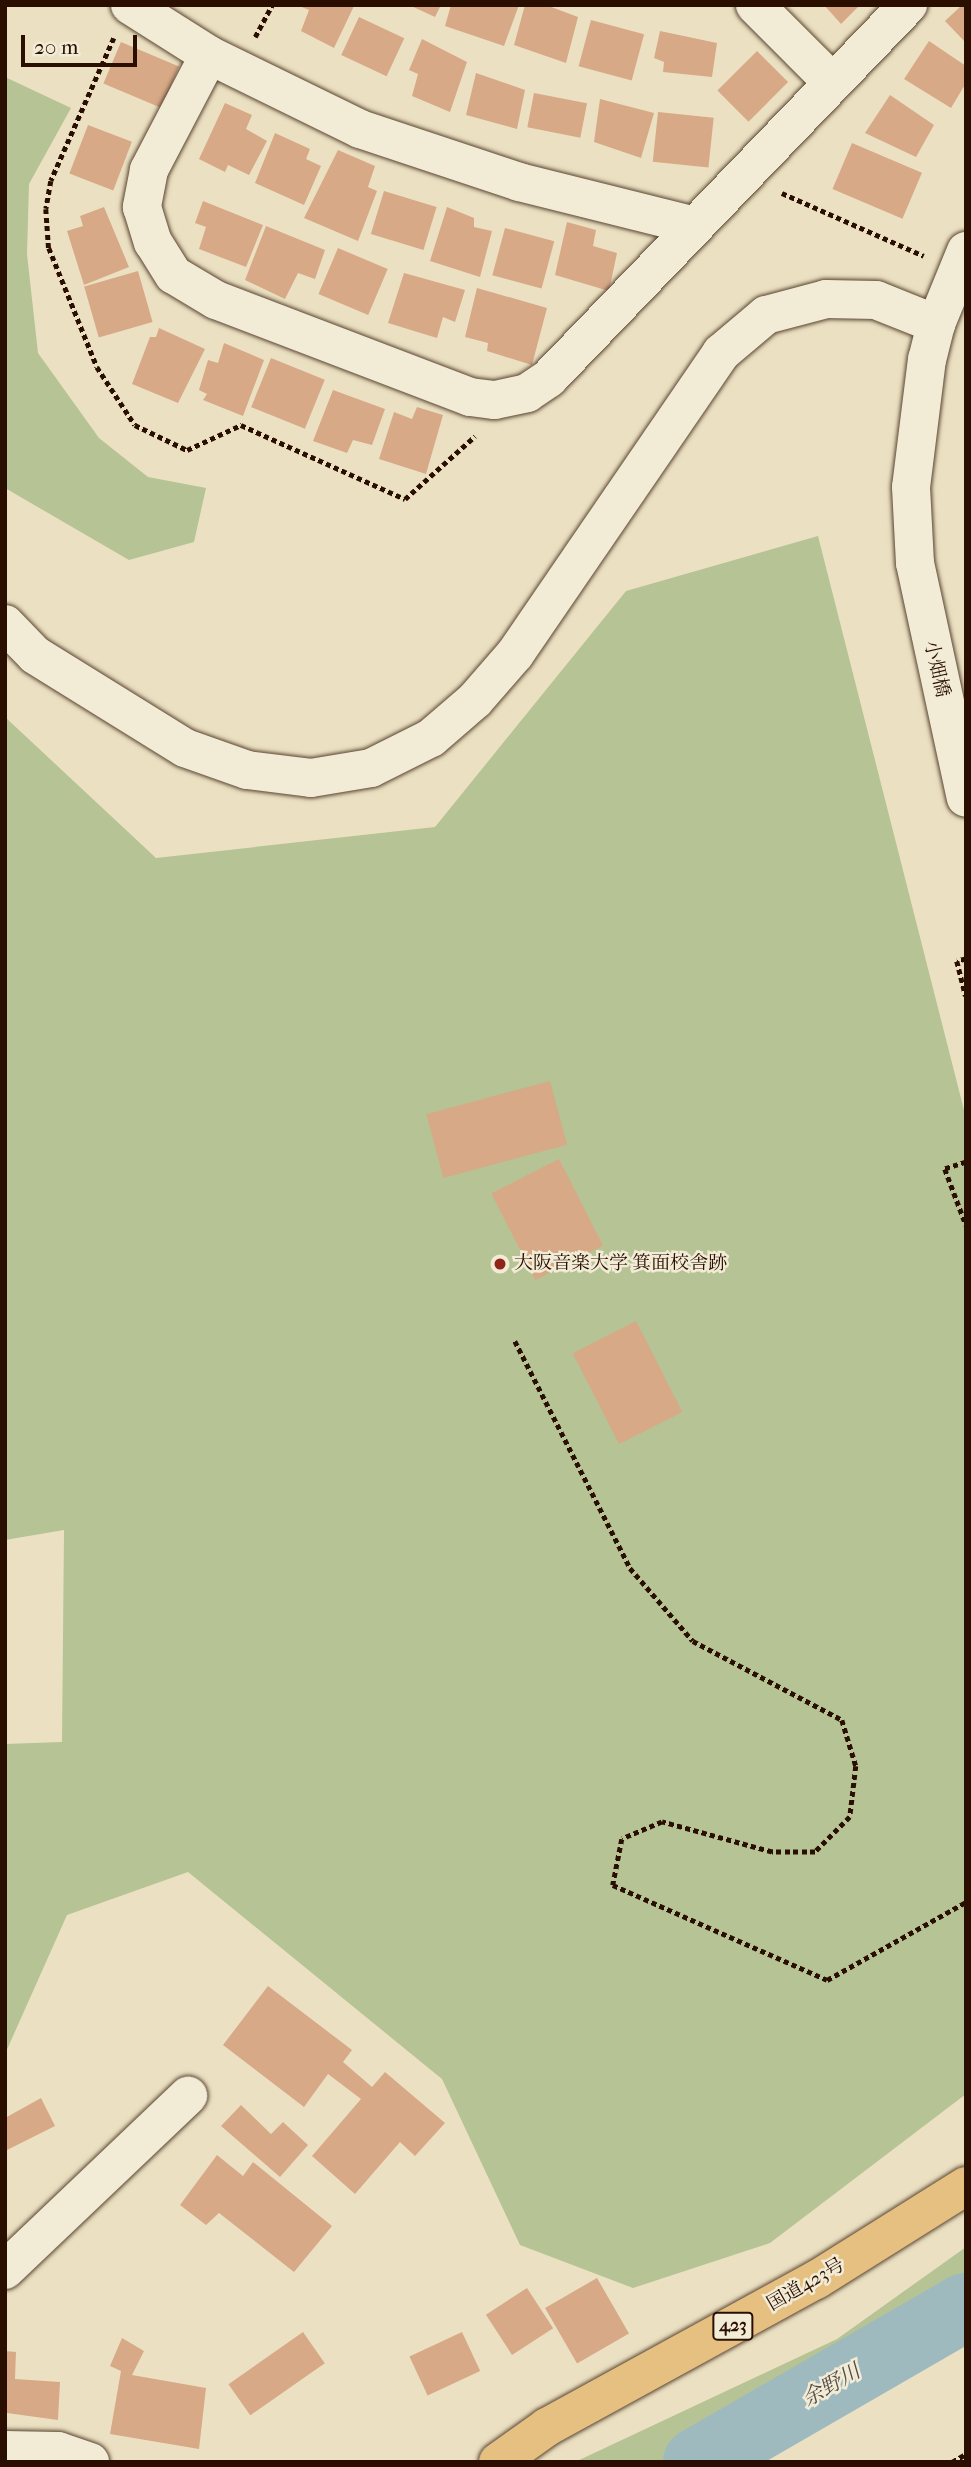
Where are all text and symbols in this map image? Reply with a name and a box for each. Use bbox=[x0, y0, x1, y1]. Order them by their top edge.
scale bar bbox=[24, 21, 140, 65]
text: 20 m bbox=[34, 35, 78, 59]
street label: 小畑橋 bbox=[918, 639, 954, 699]
place label: 大阪音楽大学 箕面校舎跡 bbox=[514, 1253, 727, 1275]
marker: 大阪音楽大学 箕面校舎跡 bbox=[492, 1256, 508, 1272]
street label: 国道423号 bbox=[763, 2254, 849, 2316]
road number: 423 bbox=[712, 2312, 754, 2340]
water label: 余野川 bbox=[797, 2358, 865, 2412]

